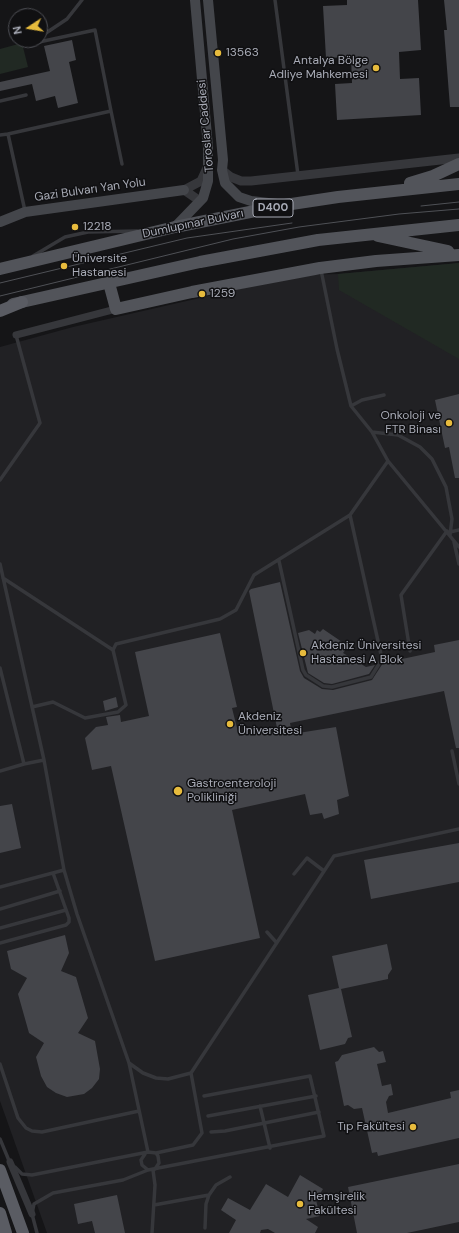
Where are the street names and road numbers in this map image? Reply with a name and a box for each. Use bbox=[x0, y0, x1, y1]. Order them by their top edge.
street label: Toroslar Caddesi bbox=[195, 79, 217, 173]
street label: Gazi Bulvarı Yan Yolu bbox=[33, 175, 147, 205]
road number: D400 bbox=[253, 199, 293, 217]
street label: Dumlupınar Bulvarı bbox=[141, 206, 245, 242]

